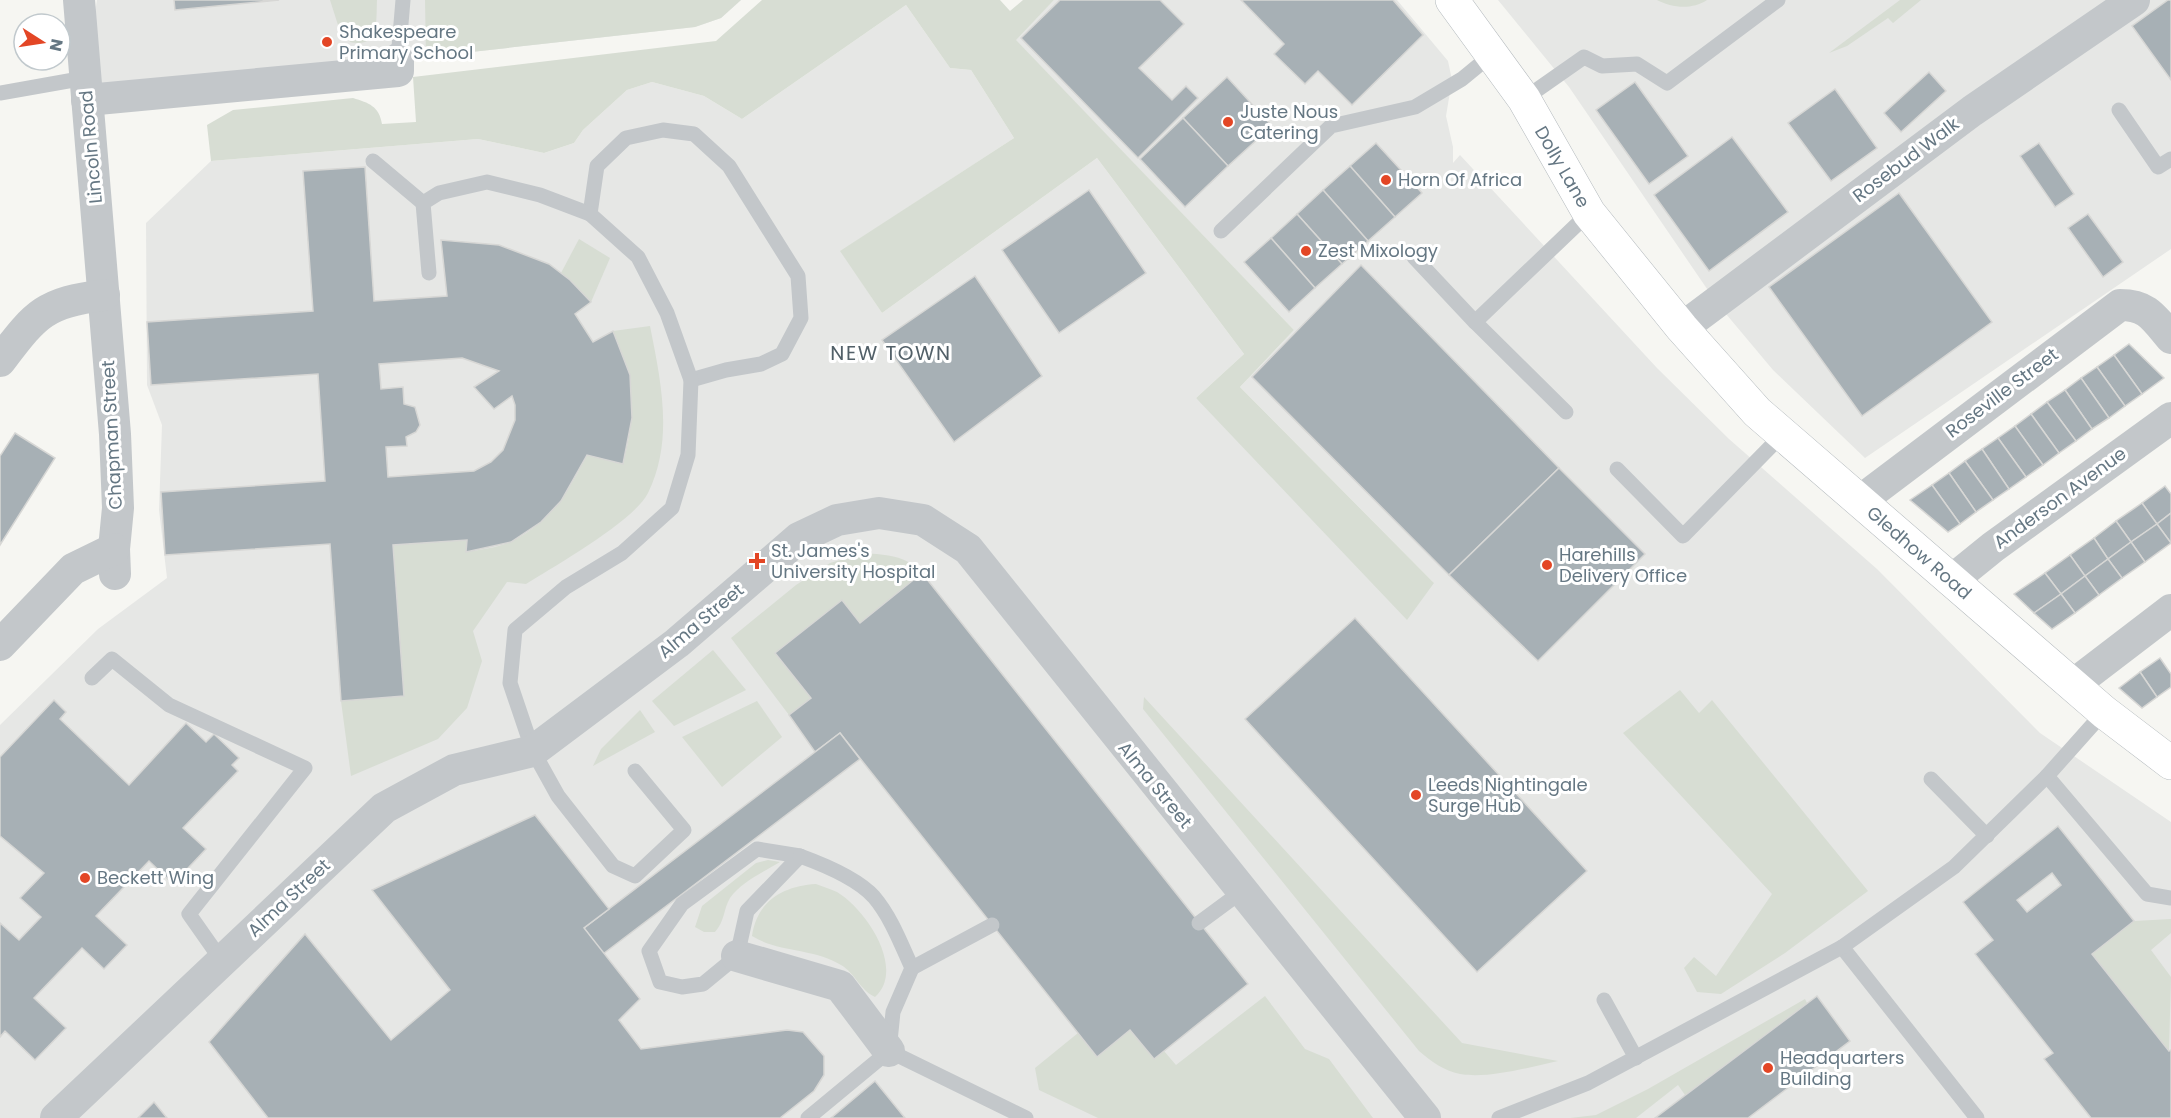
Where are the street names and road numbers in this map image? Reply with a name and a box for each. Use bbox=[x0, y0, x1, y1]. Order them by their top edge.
street label: Lincoln Road bbox=[73, 89, 108, 205]
street label: Rosebud Walk bbox=[1847, 111, 1965, 208]
street label: Dolly Lane bbox=[1529, 121, 1596, 212]
street label: Roseville Street bbox=[1940, 342, 2063, 443]
street label: Chapman Street bbox=[95, 360, 128, 510]
street label: Anderson Avenue bbox=[1988, 441, 2131, 554]
street label: Gledhow Road bbox=[1862, 500, 1977, 605]
street label: Alma Street bbox=[653, 577, 749, 664]
street label: Alma Street bbox=[1113, 736, 1198, 833]
street label: Alma Street bbox=[242, 853, 336, 943]

